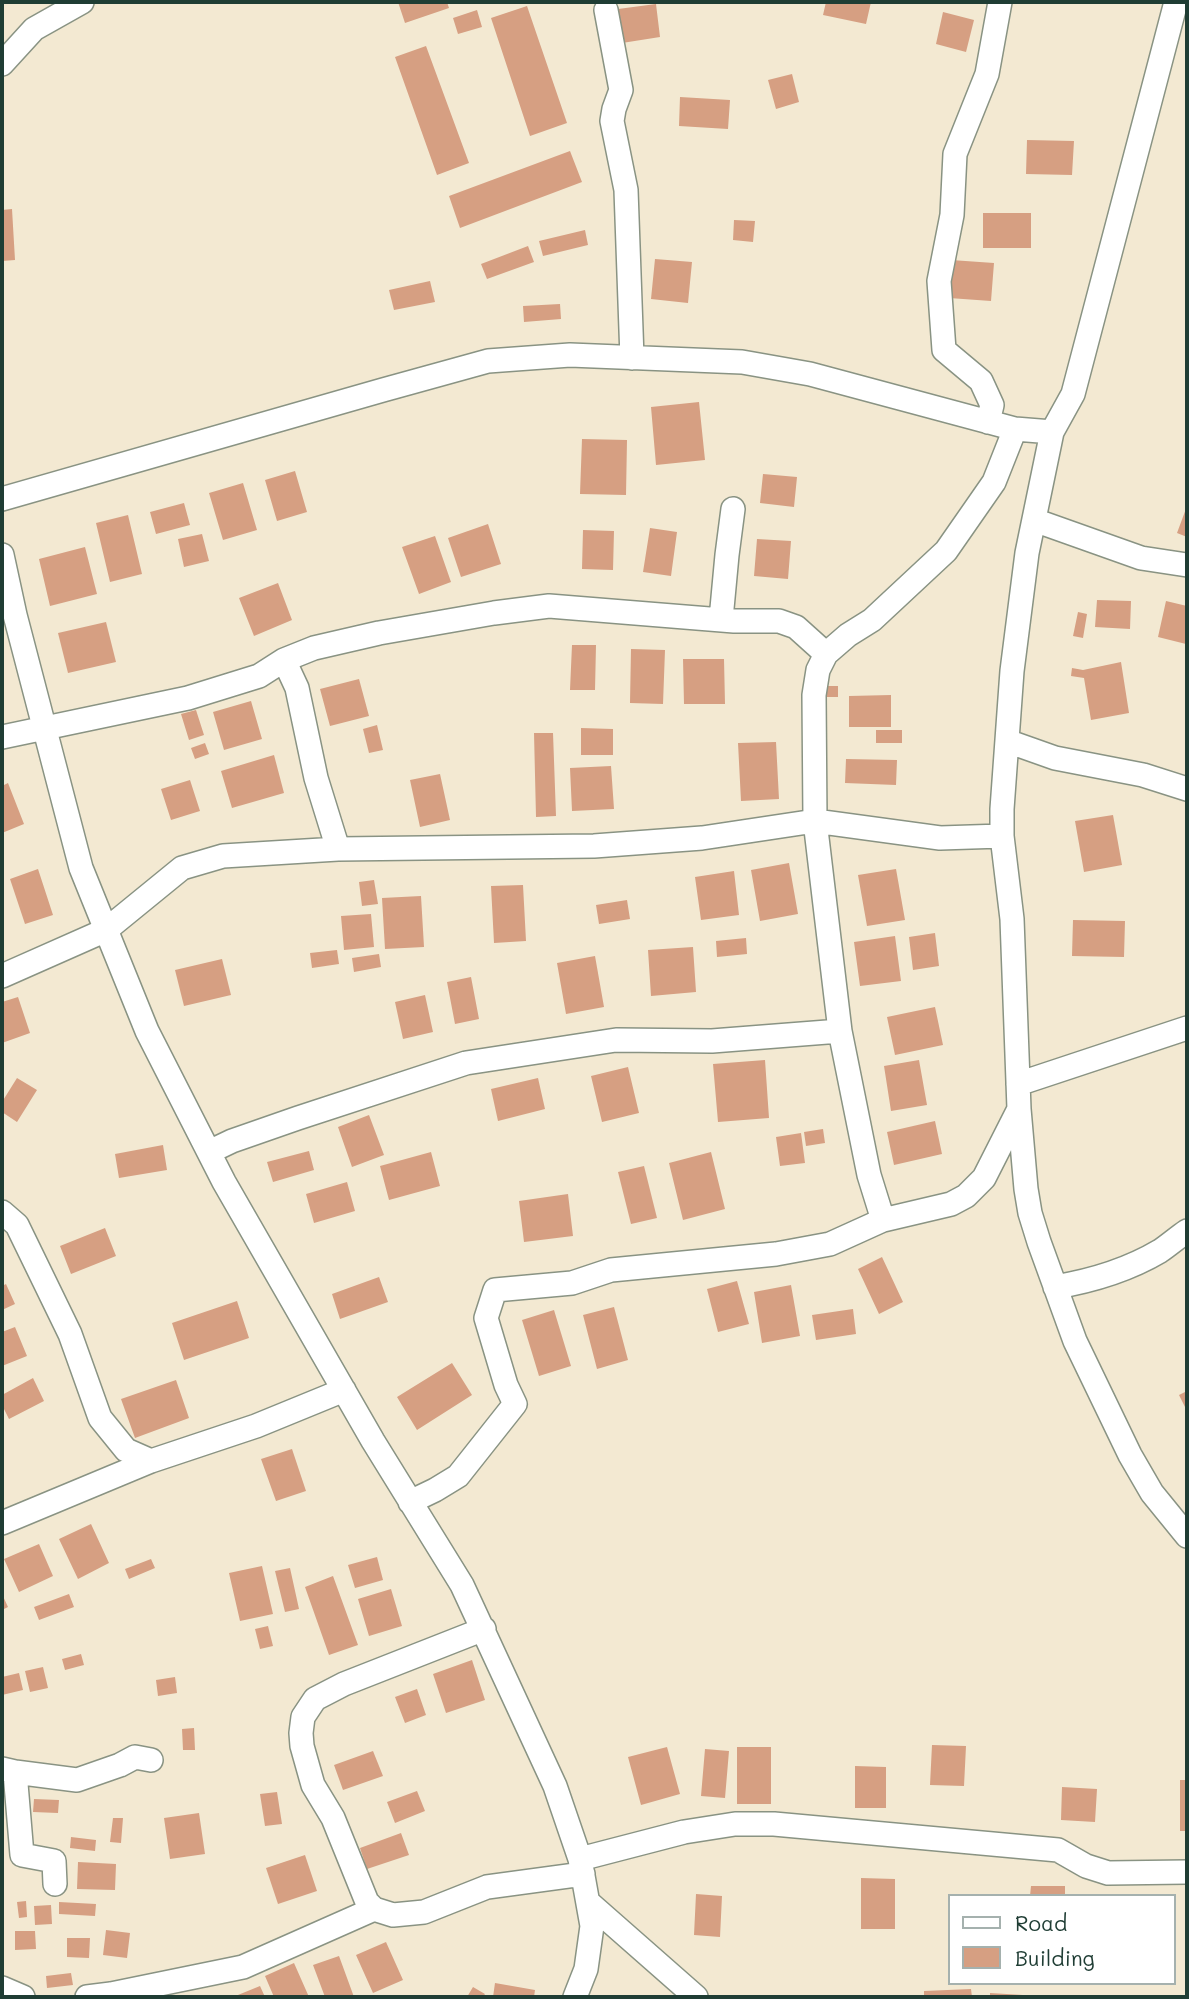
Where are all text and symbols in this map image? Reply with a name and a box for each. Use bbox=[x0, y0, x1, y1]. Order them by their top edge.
legend bbox=[948, 1894, 1175, 1985]
text: Road bbox=[1015, 1909, 1067, 1936]
text: Building bbox=[1015, 1944, 1095, 1971]

